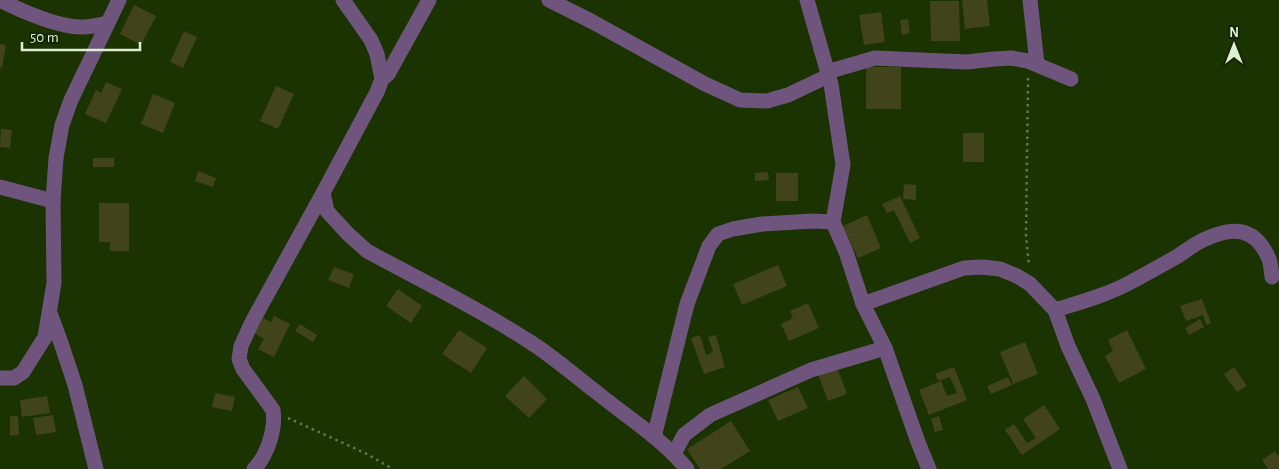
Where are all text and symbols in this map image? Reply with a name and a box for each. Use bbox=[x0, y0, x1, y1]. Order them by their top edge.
scale bar bbox=[22, 20, 140, 52]
north arrow bbox=[1209, 20, 1259, 70]
text: N bbox=[1229, 26, 1239, 40]
text: 50 m bbox=[30, 30, 59, 45]

